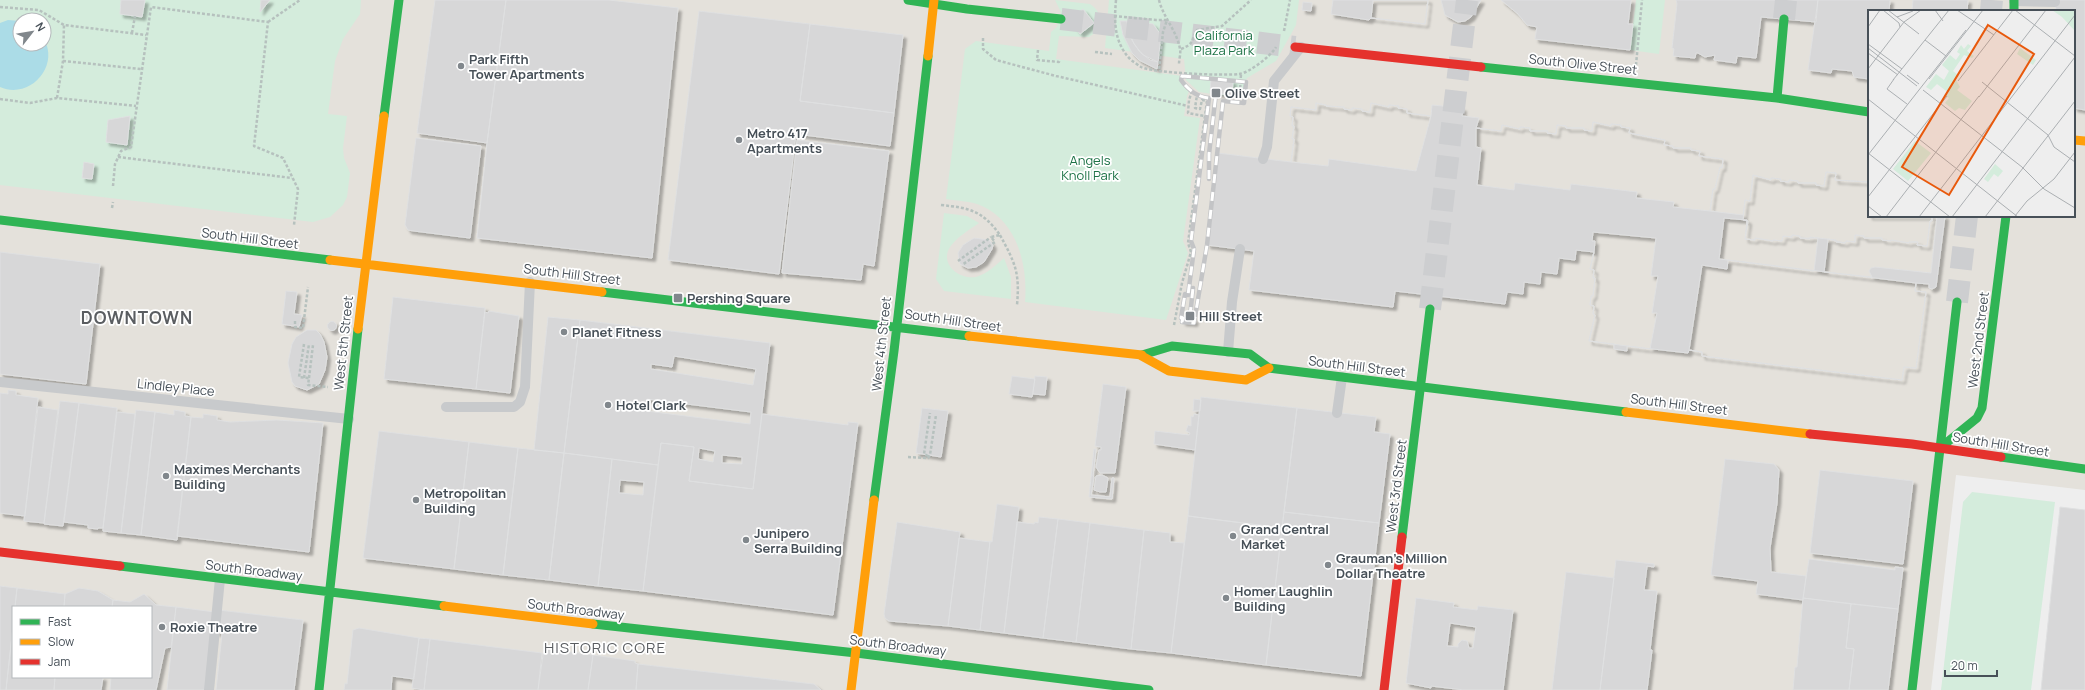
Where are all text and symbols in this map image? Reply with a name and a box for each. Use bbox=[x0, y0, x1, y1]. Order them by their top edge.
inset map bbox=[1868, 10, 2075, 217]
north arrow bbox=[12, 12, 52, 52]
text: N bbox=[33, 19, 50, 34]
park label: California Plaza Park bbox=[1194, 26, 1255, 59]
street label: South Olive Street bbox=[1528, 49, 1638, 79]
place label: Park Fifth Tower Apartments bbox=[469, 50, 584, 83]
marker: Park Fifth Tower Apartments bbox=[456, 61, 466, 71]
place label: Olive Street bbox=[1225, 84, 1300, 102]
marker: Olive Street bbox=[1210, 87, 1222, 99]
place label: Metro 417 Apartments bbox=[747, 124, 822, 157]
marker: Metro 417 Apartments bbox=[734, 135, 744, 145]
park label: Angels Knoll Park bbox=[1061, 151, 1119, 184]
street label: South Hill Street bbox=[200, 223, 300, 253]
street label: South Hill Street bbox=[522, 259, 622, 289]
place label: Pershing Square bbox=[687, 289, 791, 307]
street label: West 2nd Street bbox=[1963, 291, 1993, 389]
marker: Pershing Square bbox=[672, 292, 684, 304]
street label: West 5th Street bbox=[329, 295, 357, 391]
street label: West 4th Street bbox=[867, 296, 895, 392]
street label: South Hill Street bbox=[903, 304, 1003, 336]
district label: DOWNTOWN bbox=[81, 306, 193, 329]
place label: Hill Street bbox=[1199, 307, 1263, 325]
marker: Hill Street bbox=[1184, 310, 1196, 322]
place label: Planet Fitness bbox=[572, 323, 662, 341]
marker: Planet Fitness bbox=[559, 327, 569, 337]
street label: South Hill Street bbox=[1307, 351, 1407, 381]
street label: Lindley Place bbox=[136, 374, 216, 400]
street label: South Hill Street bbox=[1629, 389, 1729, 419]
place label: Hotel Clark bbox=[616, 396, 687, 414]
marker: Hotel Clark bbox=[603, 400, 613, 410]
street label: South Hill Street bbox=[1951, 427, 2051, 461]
street label: West 3rd Street bbox=[1381, 438, 1411, 534]
place label: Maximes Merchants Building bbox=[174, 460, 300, 493]
marker: Maximes Merchants Building bbox=[161, 471, 171, 481]
place label: Metropolitan Building bbox=[424, 484, 506, 517]
marker: Metropolitan Building bbox=[411, 495, 421, 505]
place label: Grand Central Market bbox=[1241, 520, 1329, 553]
place label: Junipero Serra Building bbox=[754, 524, 842, 557]
marker: Grand Central Market bbox=[1228, 531, 1238, 541]
marker: Junipero Serra Building bbox=[741, 535, 751, 545]
place label: Grauman's Million Dollar Theatre bbox=[1336, 549, 1447, 582]
street label: South Broadway bbox=[205, 555, 304, 585]
marker: Grauman's Million Dollar Theatre bbox=[1323, 560, 1333, 570]
place label: Homer Laughlin Building bbox=[1234, 582, 1333, 615]
marker: Homer Laughlin Building bbox=[1221, 593, 1231, 603]
street label: South Broadway bbox=[527, 594, 626, 624]
legend bbox=[12, 606, 152, 678]
text: Fast bbox=[48, 613, 72, 630]
place label: Roxie Theatre bbox=[170, 618, 258, 636]
marker: Roxie Theatre bbox=[157, 622, 167, 632]
street label: South Broadway bbox=[849, 630, 948, 660]
text: Slow bbox=[48, 633, 74, 650]
district label: HISTORIC CORE bbox=[544, 637, 666, 658]
scale bar bbox=[1945, 652, 1997, 678]
text: Jam bbox=[48, 653, 70, 670]
text: 20 m bbox=[1951, 657, 1978, 674]

